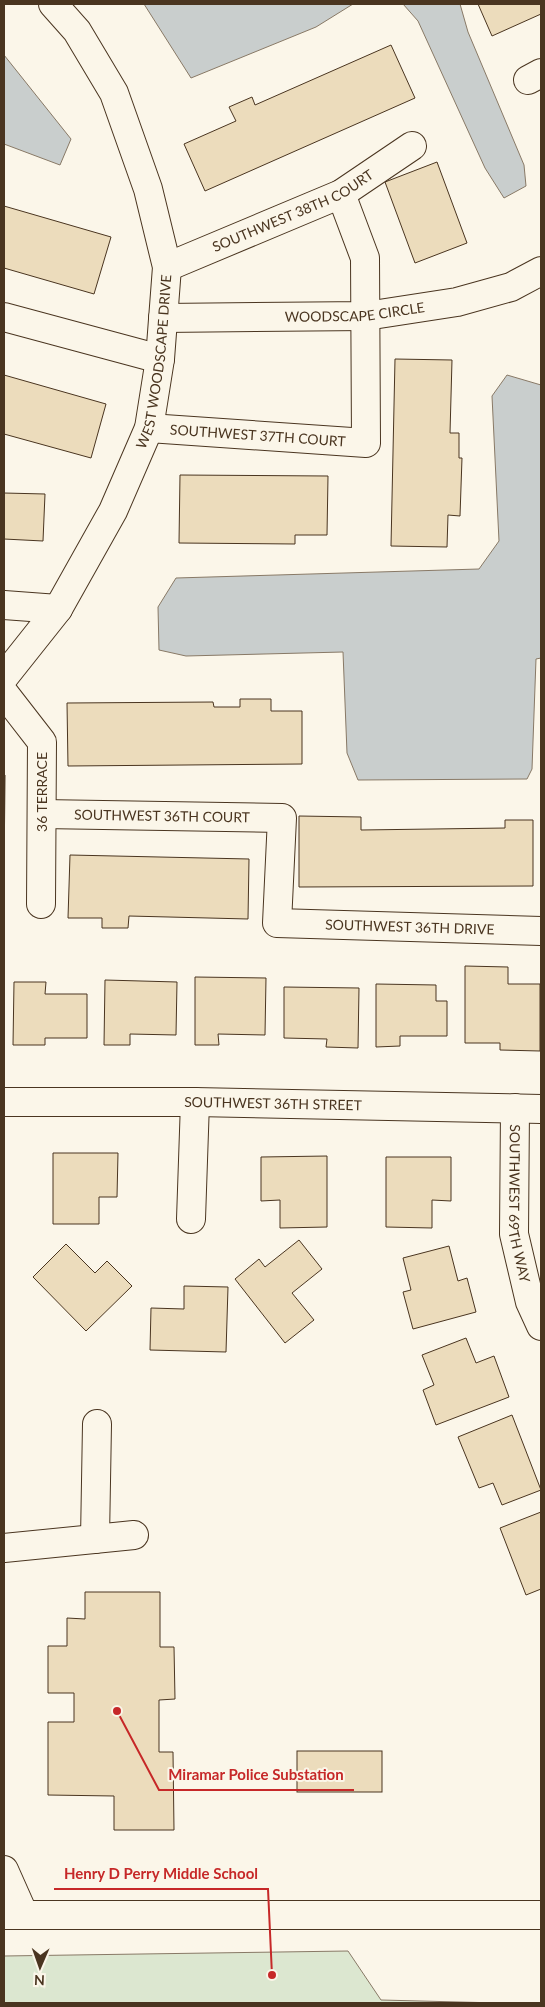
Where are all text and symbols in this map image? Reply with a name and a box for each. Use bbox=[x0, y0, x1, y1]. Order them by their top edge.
street label: SOUTHWEST 38TH COURT bbox=[210, 165, 377, 255]
street label: WEST WOODSCAPE DRIVE bbox=[132, 274, 174, 451]
street label: WOODSCAPE CIRCLE bbox=[285, 298, 426, 325]
street label: SOUTHWEST 37TH COURT bbox=[169, 420, 347, 450]
street label: 36 TERRACE bbox=[33, 752, 50, 832]
street label: SOUTHWEST 36TH COURT bbox=[74, 806, 251, 825]
street label: SOUTHWEST 36TH DRIVE bbox=[325, 915, 495, 938]
street label: SOUTHWEST 36TH STREET bbox=[184, 1093, 363, 1113]
street label: SOUTHWEST 69TH WAY bbox=[505, 1124, 534, 1285]
callout: Miramar Police Substation bbox=[159, 1760, 354, 1790]
text: Miramar Police Substation bbox=[168, 1765, 344, 1783]
callout: Henry D Perry Middle School bbox=[54, 1859, 268, 1889]
text: Henry D Perry Middle School bbox=[64, 1864, 258, 1882]
north arrow bbox=[15, 1942, 65, 1992]
text: N bbox=[34, 1972, 45, 1989]

